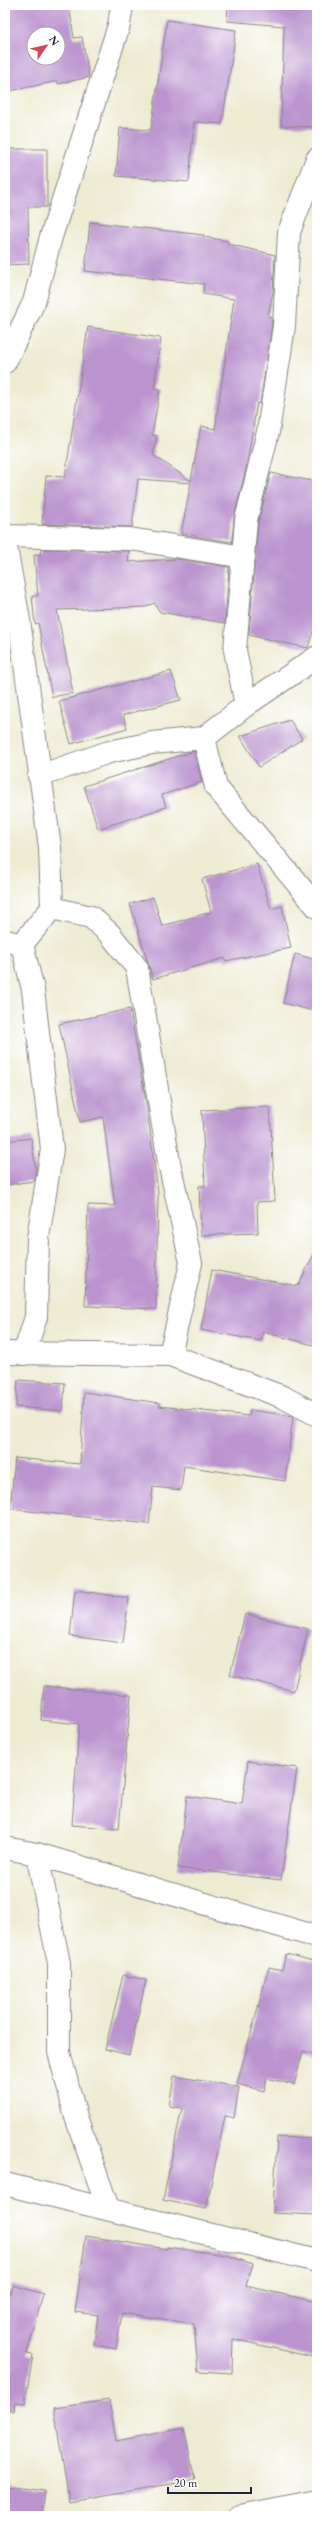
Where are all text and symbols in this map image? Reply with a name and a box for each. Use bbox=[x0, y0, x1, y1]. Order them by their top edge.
north arrow bbox=[26, 26, 66, 66]
text: N bbox=[46, 33, 63, 48]
scale bar bbox=[168, 2469, 251, 2495]
text: 20 m bbox=[174, 2475, 198, 2491]

